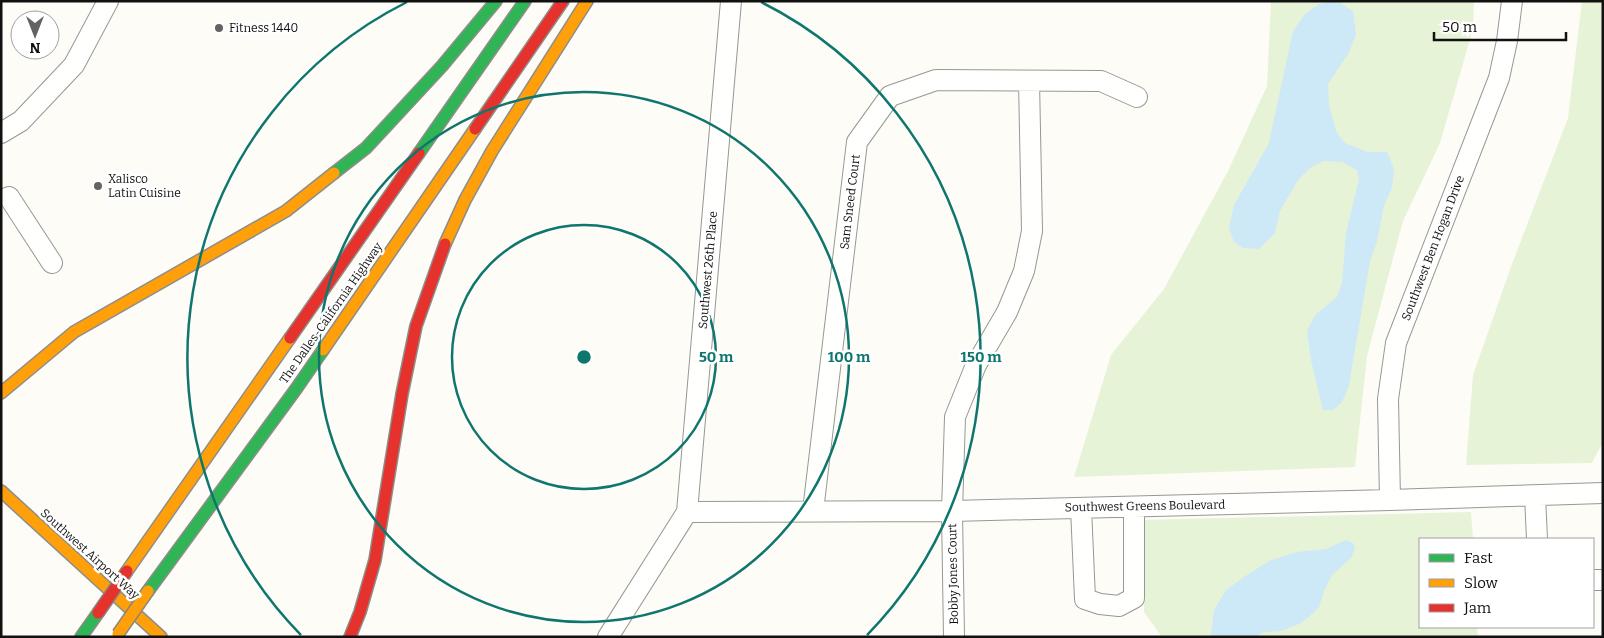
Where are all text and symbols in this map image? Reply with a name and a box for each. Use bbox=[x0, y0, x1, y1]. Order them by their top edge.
north arrow bbox=[10, 10, 60, 60]
scale bar bbox=[1434, 10, 1566, 42]
text: 50 m bbox=[1442, 18, 1478, 36]
place label: Fitness 1440 bbox=[229, 21, 298, 35]
marker: Fitness 1440 bbox=[213, 22, 225, 34]
text: N bbox=[29, 39, 40, 56]
street label: Sam Sneed Court bbox=[837, 153, 863, 250]
place label: Xalisco Latin Cuisine bbox=[108, 172, 181, 200]
street label: Southwest Ben Hogan Drive bbox=[1399, 173, 1467, 323]
marker: Xalisco Latin Cuisine bbox=[92, 180, 104, 192]
street label: Southwest 26th Place bbox=[696, 211, 720, 329]
street label: The Dalles-California Highway bbox=[277, 239, 386, 386]
centre of rings bbox=[575, 348, 593, 366]
text: 50 m bbox=[699, 348, 734, 366]
text: 100 m bbox=[828, 348, 871, 366]
text: 150 m bbox=[960, 348, 1002, 366]
street label: Southwest Greens Boulevard bbox=[1065, 498, 1225, 514]
street label: Southwest Airport Way bbox=[38, 506, 143, 602]
street label: Bobby Jones Court bbox=[945, 523, 961, 625]
legend bbox=[1419, 538, 1594, 628]
text: Fast bbox=[1464, 549, 1493, 567]
text: Slow bbox=[1464, 574, 1499, 592]
text: Jam bbox=[1463, 599, 1492, 617]

